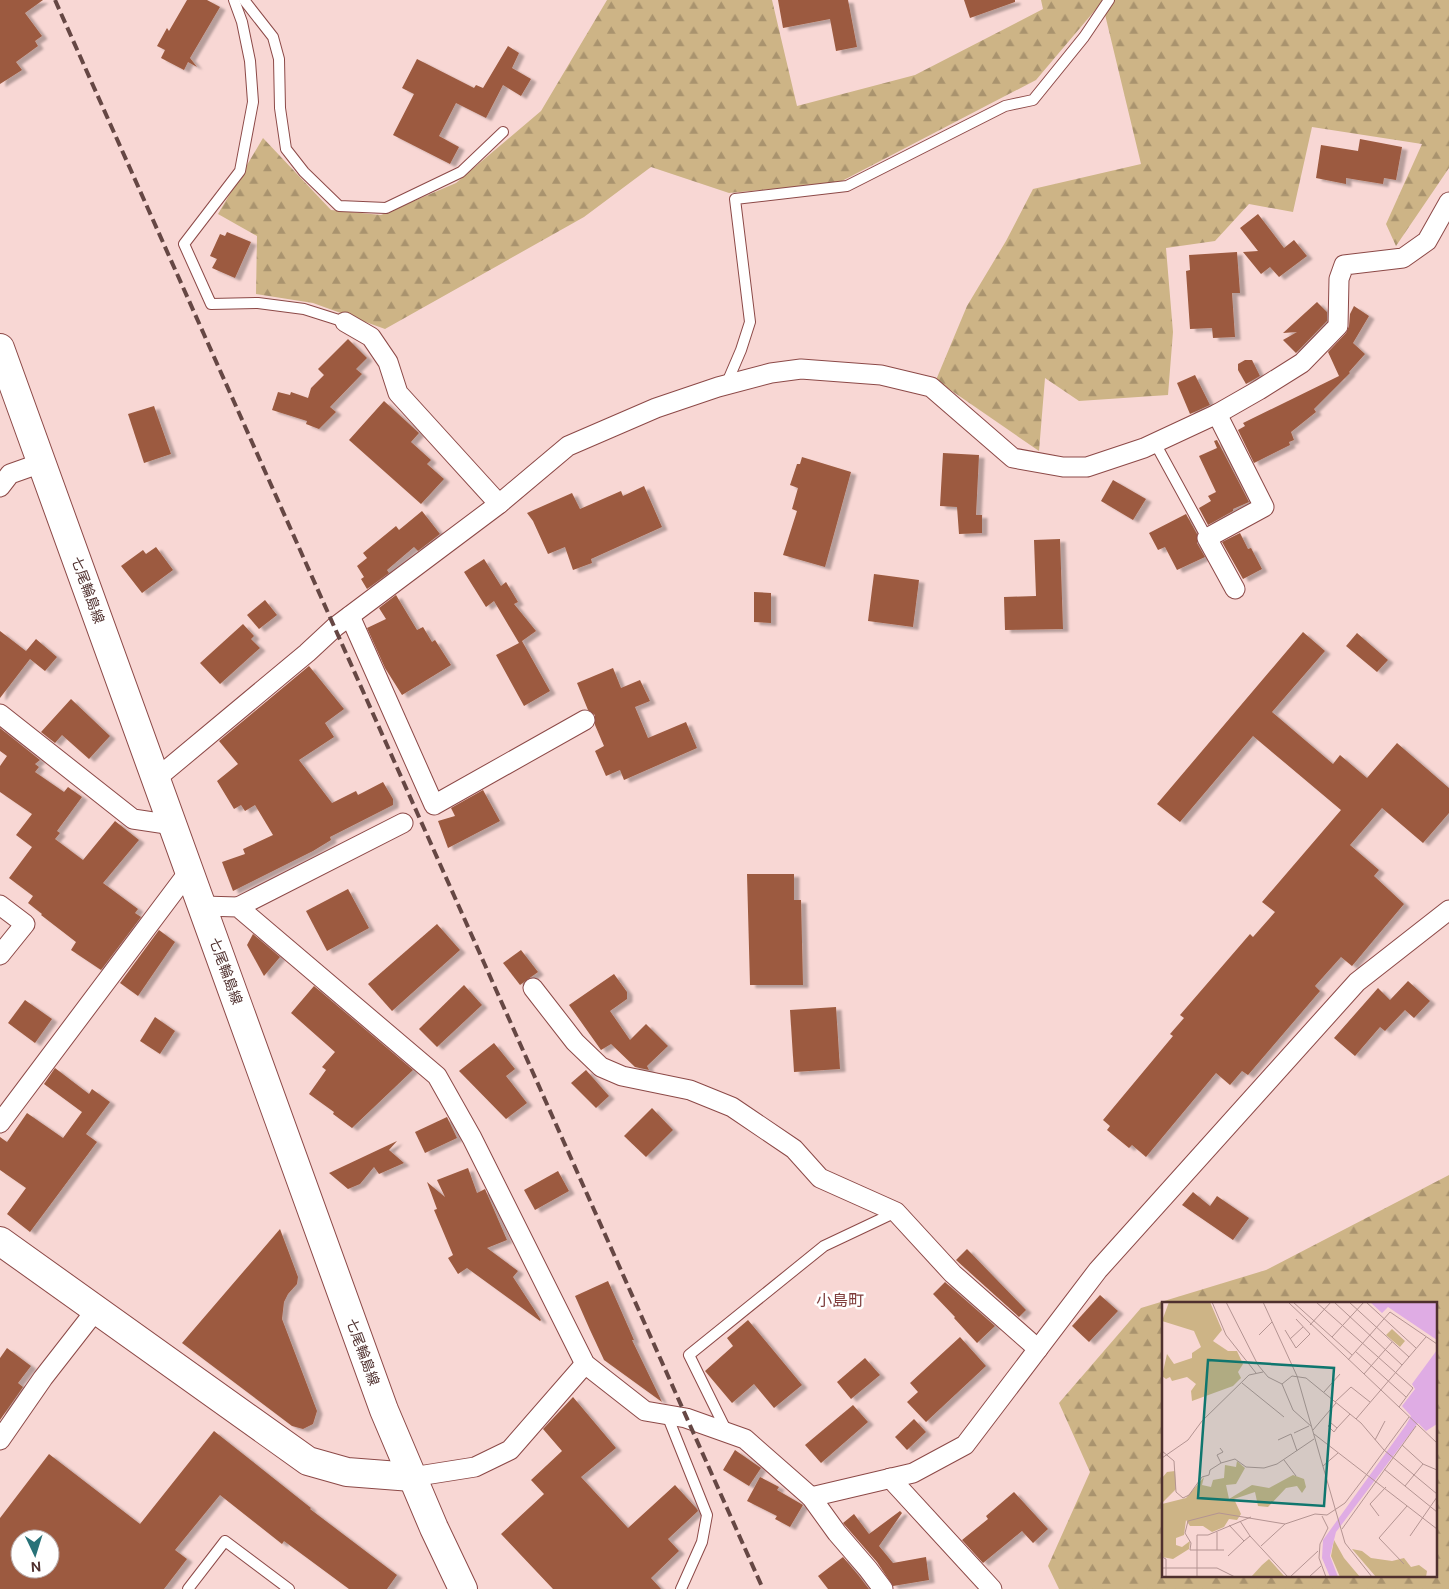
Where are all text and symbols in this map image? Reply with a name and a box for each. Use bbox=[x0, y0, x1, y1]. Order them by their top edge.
street label: 七尾輪島線 bbox=[68, 554, 108, 626]
street label: 七尾輪島線 bbox=[206, 935, 246, 1007]
district label: 小島町 bbox=[816, 1290, 864, 1311]
inset map bbox=[1162, 1302, 1436, 1576]
street label: 七尾輪島線 bbox=[343, 1316, 383, 1388]
north arrow bbox=[10, 1529, 60, 1579]
text: N bbox=[30, 1558, 42, 1576]

